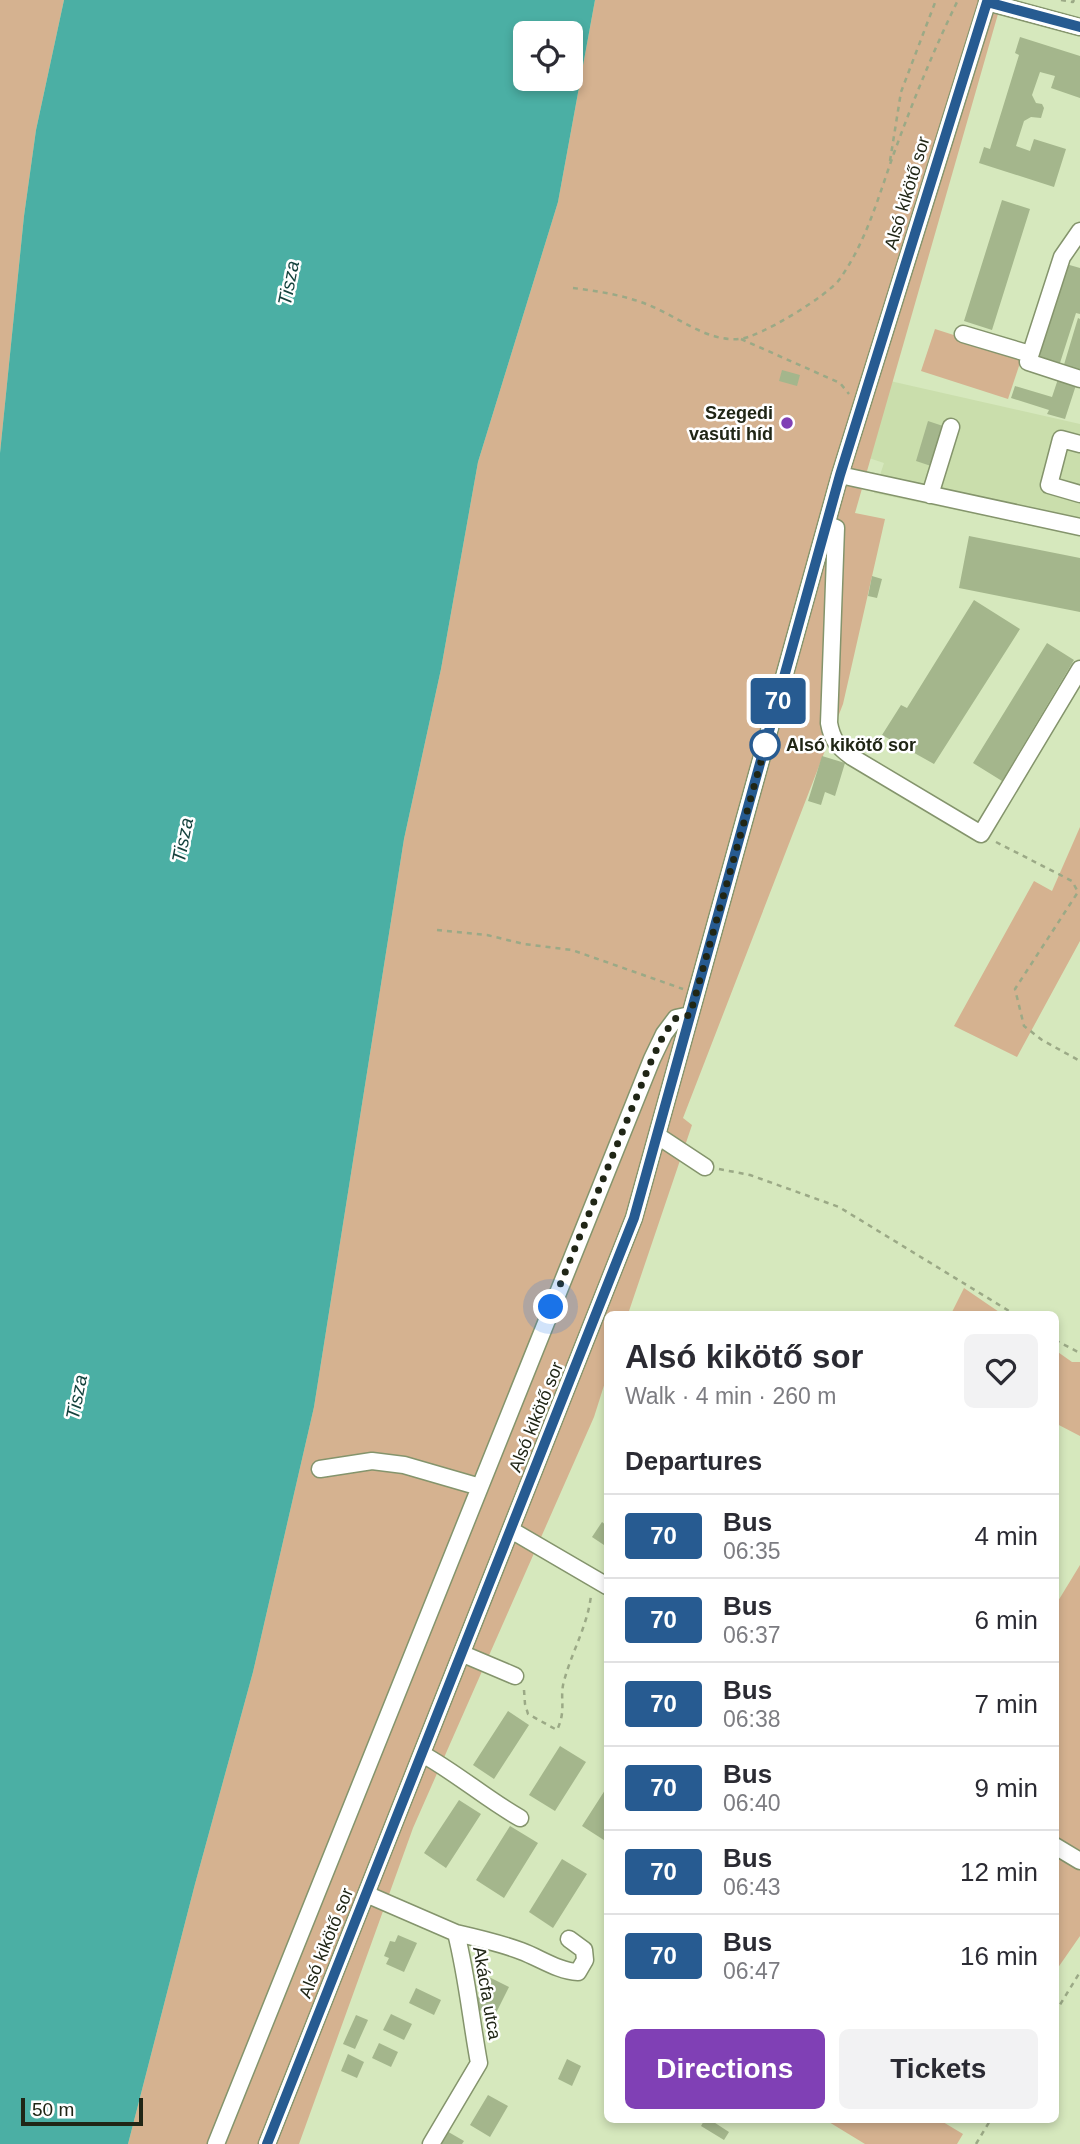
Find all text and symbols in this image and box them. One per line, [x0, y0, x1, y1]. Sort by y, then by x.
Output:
map controls [513, 21, 583, 91]
button: locate [513, 21, 583, 91]
street label: Alsó kikötő sor [880, 134, 934, 252]
water label: Tisza [274, 259, 303, 307]
place label: Szegedi vasúti híd [689, 403, 773, 444]
marker: Szegedi vasúti híd [779, 415, 795, 431]
line badge: 70 [746, 678, 810, 724]
text: 70 [765, 687, 791, 714]
marker: Alsó kikötő sor [750, 730, 780, 760]
place label: Alsó kikötő sor [786, 735, 916, 755]
water label: Tisza [168, 816, 197, 864]
your location [533, 1289, 568, 1324]
button: heart [964, 1334, 1038, 1408]
text: Alsó kikötő sor [625, 1338, 863, 1375]
street label: Alsó kikötő sor [505, 1359, 567, 1475]
water label: Tisza [62, 1373, 91, 1421]
text: Walk · 4 min · 260 m [625, 1383, 836, 1409]
text: Departures [625, 1446, 762, 1476]
text: Bus [723, 1507, 772, 1537]
text: 4 min [974, 1521, 1038, 1551]
text: 70 [650, 1522, 677, 1549]
text: 06:35 [723, 1538, 781, 1564]
text: Bus [723, 1591, 772, 1621]
text: 6 min [974, 1605, 1038, 1635]
text: 70 [650, 1606, 677, 1633]
text: 06:37 [723, 1622, 781, 1648]
text: Bus [723, 1675, 772, 1705]
text: 7 min [974, 1689, 1038, 1719]
text: 70 [650, 1690, 677, 1717]
text: 06:38 [723, 1706, 781, 1732]
text: Bus [723, 1759, 772, 1789]
text: 9 min [974, 1773, 1038, 1803]
text: 70 [650, 1774, 677, 1801]
text: 06:40 [723, 1790, 781, 1816]
text: Bus [723, 1843, 772, 1873]
text: 12 min [960, 1857, 1038, 1887]
text: 70 [650, 1858, 677, 1885]
text: 06:43 [723, 1874, 781, 1900]
street label: Alsó kikötő sor [295, 1885, 357, 2001]
text: Bus [723, 1927, 772, 1957]
text: 16 min [960, 1941, 1038, 1971]
text: 70 [650, 1942, 677, 1969]
street label: Akácfa utca [469, 1945, 505, 2042]
text: 06:47 [723, 1958, 781, 1984]
button: Directions [625, 2029, 825, 2109]
button: Tickets [839, 2029, 1038, 2109]
scale bar [21, 2095, 144, 2127]
text: 50 m [32, 2099, 74, 2120]

